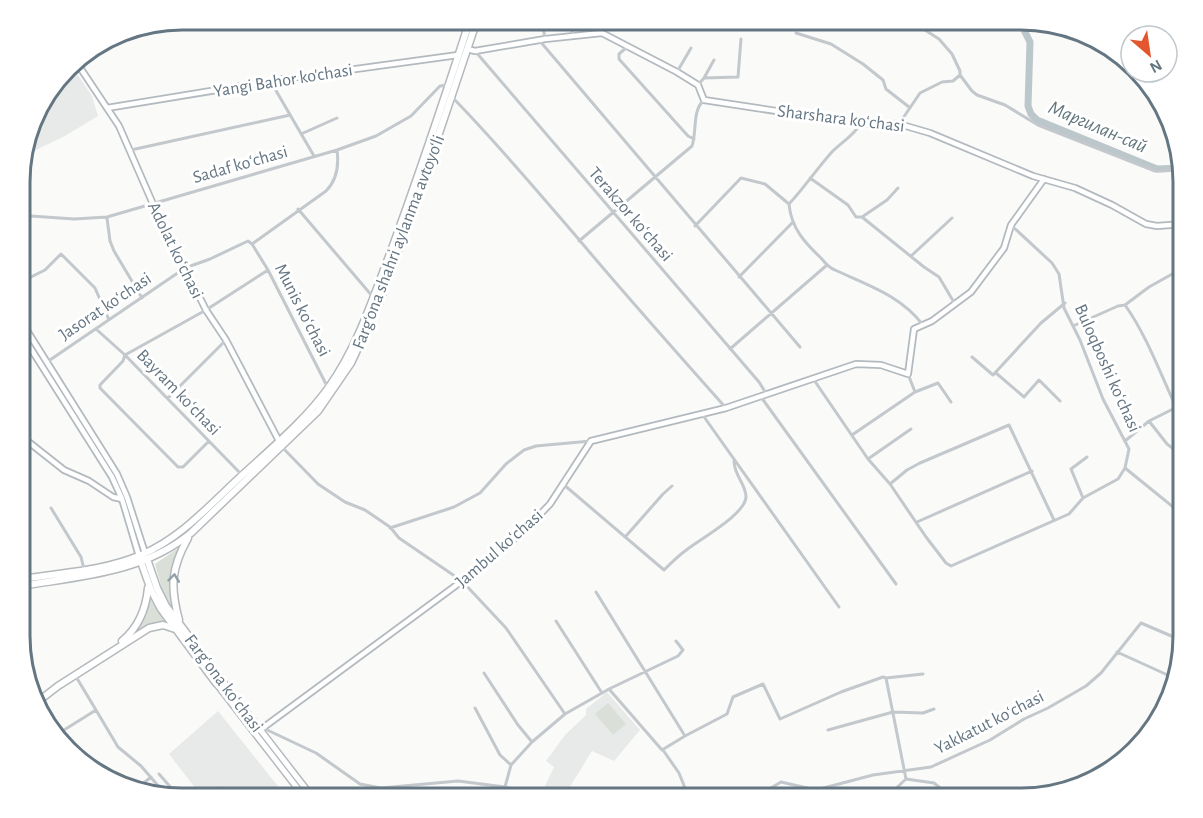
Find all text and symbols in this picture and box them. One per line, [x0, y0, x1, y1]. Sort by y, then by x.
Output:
north arrow [1119, 24, 1179, 84]
text: N [1147, 57, 1165, 76]
street label: Yangi Bahor ko'chasi [212, 61, 354, 101]
water label: Маргилан-сай [1045, 97, 1150, 157]
street label: Sharshara koʻchasi [776, 102, 906, 136]
street label: Farg‘ona shahri aylanma avtoyo‘li [350, 133, 448, 352]
street label: Sadaf koʻchasi [191, 143, 290, 187]
street label: Terakzor koʻchasi [585, 164, 676, 265]
street label: Adolat koʻchasi [144, 199, 206, 302]
street label: Munis koʻchasi [271, 261, 333, 360]
street label: Jasorat koʻchasi [56, 269, 155, 344]
street label: Buloqboshi koʻchasi [1071, 302, 1143, 435]
street label: Bayram koʻchasi [133, 346, 224, 439]
street label: Jambul koʻchasi [453, 506, 547, 591]
one-way arrow [167, 573, 179, 583]
street label: Fargʻona koʻchasi [181, 631, 266, 736]
street label: Yakkatut koʻchasi [932, 688, 1047, 758]

